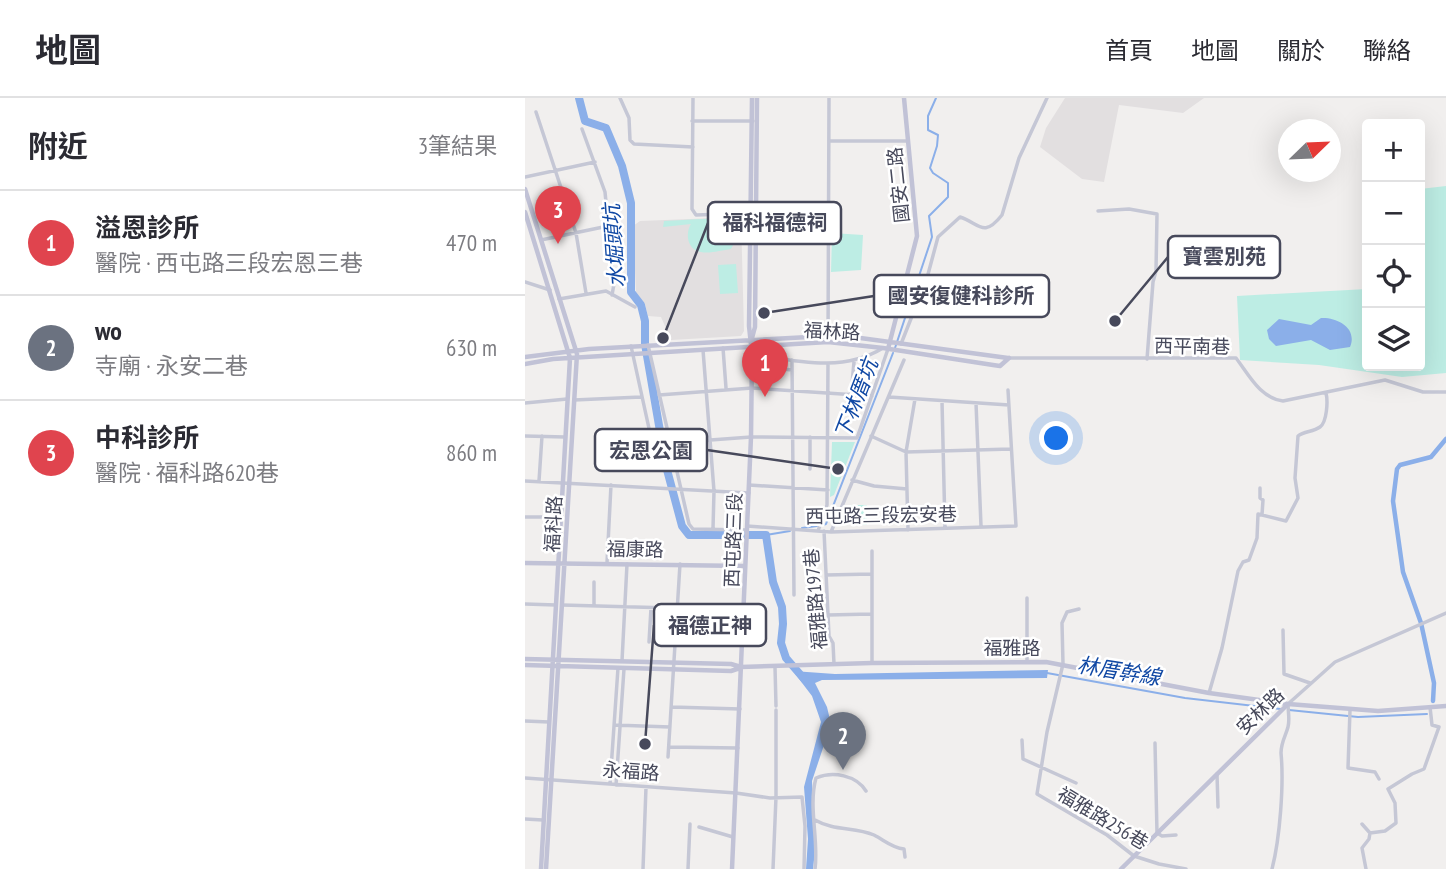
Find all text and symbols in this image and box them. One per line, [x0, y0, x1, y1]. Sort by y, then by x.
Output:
text: 地圖 [35, 28, 101, 71]
text: 首頁 [1105, 35, 1153, 66]
text: 地圖 [1191, 35, 1239, 66]
text: 關於 [1277, 35, 1325, 66]
text: 聯絡 [1363, 35, 1411, 66]
north arrow [1278, 119, 1341, 182]
map controls [1362, 119, 1425, 371]
button: + [1362, 119, 1425, 182]
text: 附近 [28, 126, 88, 165]
text: 3筆結果 [418, 131, 497, 160]
street label: 國安二路 [882, 146, 914, 224]
button: − [1362, 182, 1425, 245]
pin: 3 [535, 186, 581, 244]
water label: 水堀頭坑 [597, 200, 630, 289]
callout: 福科福德祠 [708, 202, 841, 244]
text: 福科福德祠 [723, 209, 828, 236]
text: 溢恩診所 [95, 211, 199, 244]
text: 1 [46, 228, 57, 257]
text: 470 m [446, 228, 497, 257]
callout: 寶雲別苑 [1168, 236, 1280, 278]
text: 寶雲別苑 [1182, 243, 1266, 270]
button: locate [1362, 245, 1425, 308]
text: 醫院 · 西屯路三段宏恩三巷 [95, 248, 363, 277]
callout: 國安復健科診所 [874, 275, 1049, 317]
text: 國安復健科診所 [888, 282, 1035, 309]
button: layers [1362, 308, 1425, 371]
text: wo [95, 314, 122, 347]
street label: 福林路 [803, 318, 861, 344]
text: 2 [46, 333, 57, 362]
text: 630 m [446, 333, 497, 362]
street label: 西平南巷 [1154, 333, 1230, 359]
pin: 1 [742, 339, 788, 397]
text: 寺廟 · 永安二巷 [95, 351, 248, 380]
water label: 下林厝坑 [828, 352, 885, 443]
text: 中科診所 [95, 421, 199, 454]
your location [1039, 421, 1073, 455]
callout: 宏恩公園 [595, 429, 707, 471]
text: 宏恩公園 [609, 437, 693, 464]
text: 3 [46, 438, 57, 467]
text: 860 m [446, 438, 497, 467]
text: 醫院 · 福科路620巷 [95, 458, 279, 487]
street label: 西屯路三段 [719, 492, 747, 588]
street label: 福科路 [540, 495, 566, 553]
street label: 西屯路三段宏安巷 [805, 502, 957, 528]
street label: 福康路 [606, 537, 664, 561]
street label: 福雅路197巷 [799, 547, 831, 651]
callout: 福德正神 [654, 604, 766, 646]
text: 福德正神 [668, 612, 752, 639]
street label: 福雅路 [983, 636, 1041, 660]
water label: 林厝幹線 [1075, 651, 1165, 691]
street label: 安林路 [1231, 683, 1289, 739]
pin: 2 [820, 712, 866, 770]
street label: 永福路 [602, 757, 660, 785]
street label: 福雅路256巷 [1053, 782, 1153, 854]

